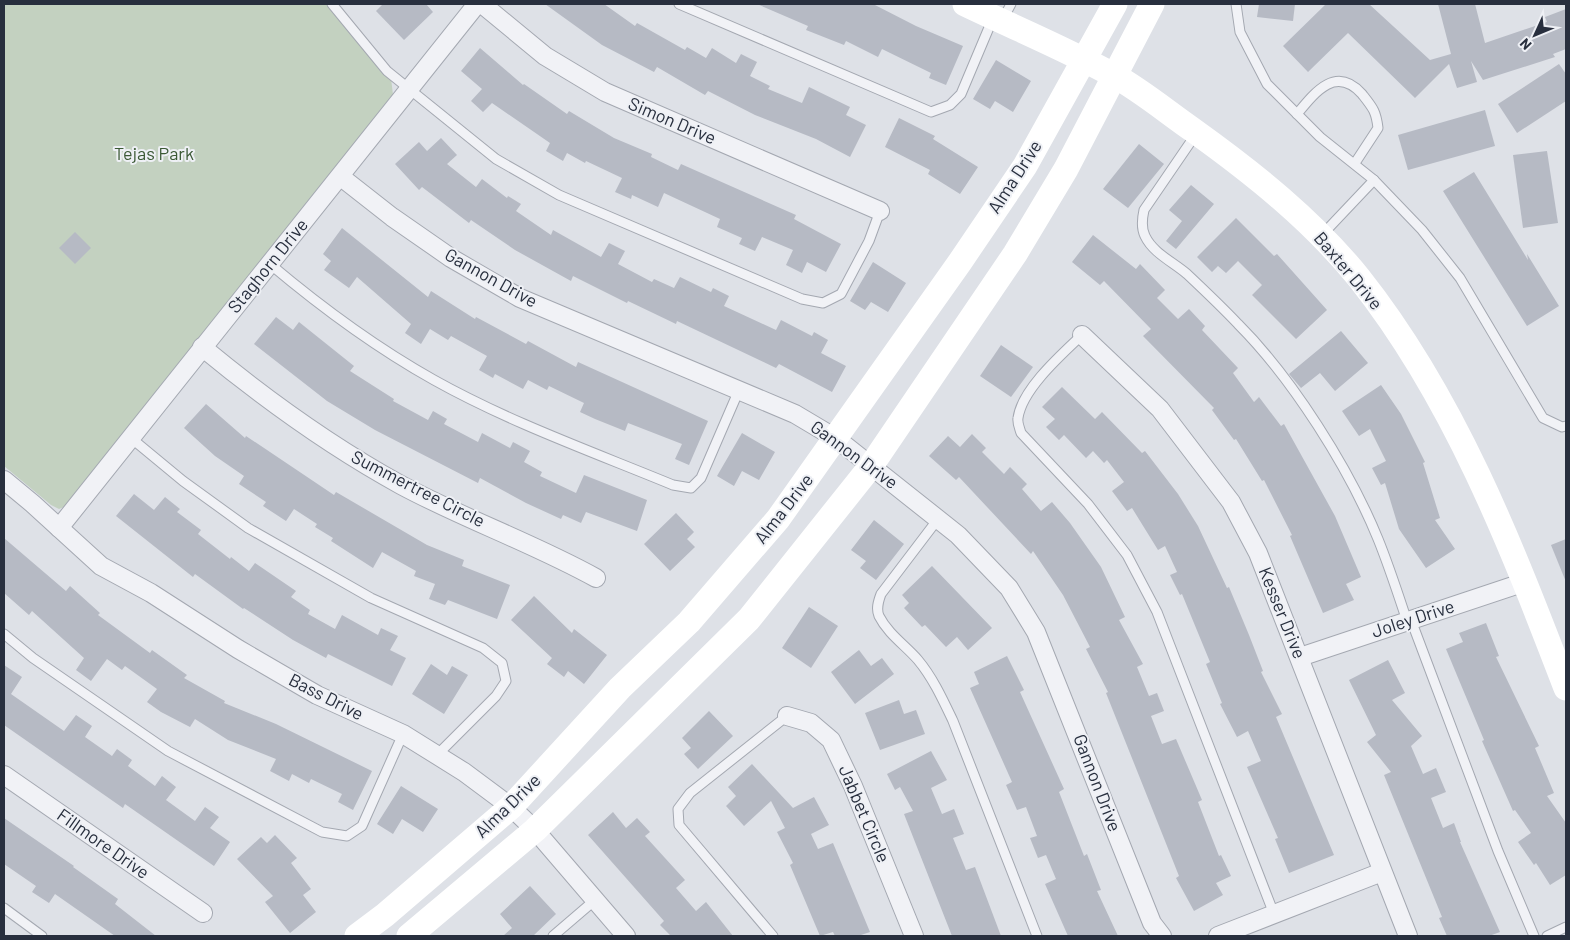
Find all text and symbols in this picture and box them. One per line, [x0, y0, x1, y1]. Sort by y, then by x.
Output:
north arrow [1510, 10, 1560, 60]
text: N [1516, 35, 1535, 54]
street label: Simon Drive [625, 92, 720, 148]
street label: Alma Drive [982, 136, 1046, 217]
park label: Tejas Park [114, 142, 194, 164]
street label: Staghorn Drive [222, 214, 312, 317]
street label: Baxter Drive [1310, 227, 1388, 314]
street label: Gannon Drive [441, 243, 542, 312]
street label: Gannon Drive [807, 415, 903, 493]
street label: Summertree Circle [348, 445, 489, 531]
street label: Alma Drive [749, 469, 817, 548]
street label: Kesser Drive [1255, 564, 1311, 662]
street label: Joley Drive [1369, 594, 1457, 642]
street label: Bass Drive [285, 668, 368, 724]
street label: Gannon Drive [1069, 731, 1127, 834]
street label: Jabbet Circle [835, 762, 895, 866]
street label: Alma Drive [470, 769, 545, 842]
street label: Fillmore Drive [53, 803, 154, 883]

